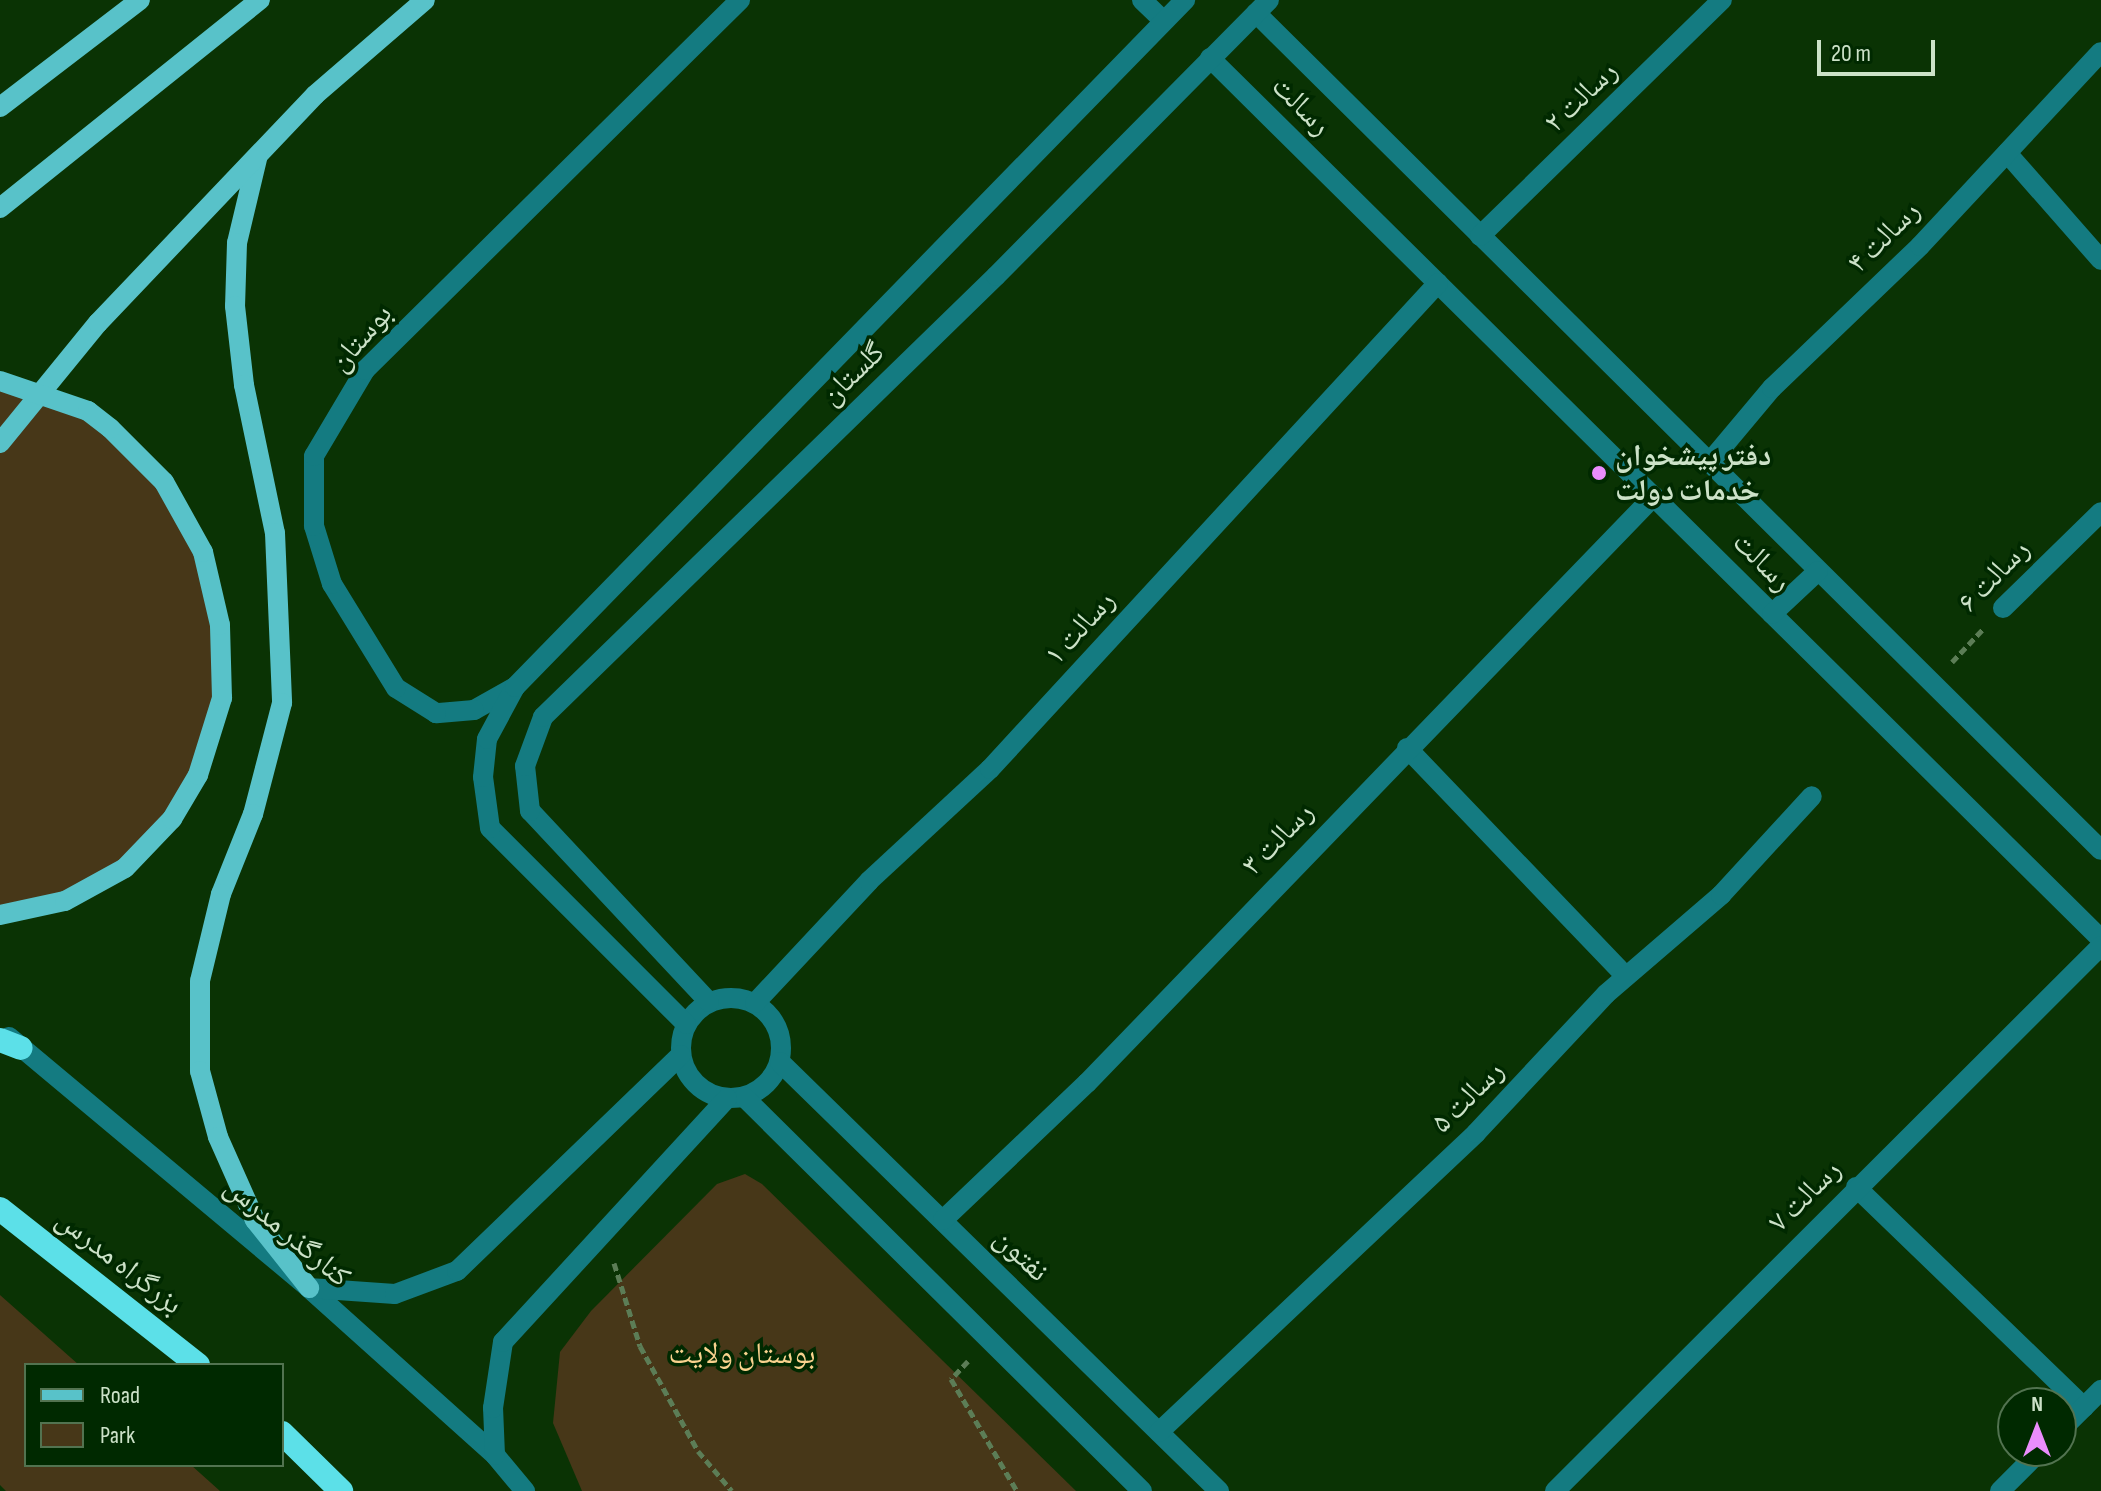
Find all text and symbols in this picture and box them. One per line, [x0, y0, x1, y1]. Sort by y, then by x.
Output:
scale bar [1821, 24, 1939, 74]
text: 20 m [1831, 39, 1871, 68]
street label: رسالت ۲ [1537, 53, 1625, 141]
street label: رسالت [1264, 69, 1338, 143]
street label: رسالت ۴ [1840, 193, 1928, 281]
street label: بوستان [322, 297, 400, 379]
street label: گلستان [813, 335, 893, 413]
place label: دفتر پیشخوان خدمات دولت [1615, 438, 1771, 508]
marker: دفتر پیشخوان خدمات دولت [1590, 464, 1608, 482]
street label: رسالت [1725, 525, 1799, 599]
street label: رسالت ۶ [1950, 532, 2038, 620]
street label: رسالت ۱ [1037, 583, 1123, 673]
street label: رسالت ۳ [1234, 795, 1322, 883]
street label: رسالت ۵ [1424, 1053, 1512, 1141]
street label: رسالت ۷ [1761, 1152, 1849, 1240]
street label: کنارگذر مدرس [217, 1169, 357, 1295]
street label: بزرگراه مدرس [49, 1201, 189, 1323]
street label: نفتون [986, 1220, 1056, 1290]
park label: بوستان ولایت [668, 1336, 816, 1372]
legend [24, 1363, 284, 1467]
text: Road [100, 1381, 140, 1410]
north arrow [1997, 1387, 2077, 1467]
text: N [2031, 1391, 2043, 1418]
text: Park [100, 1421, 135, 1450]

